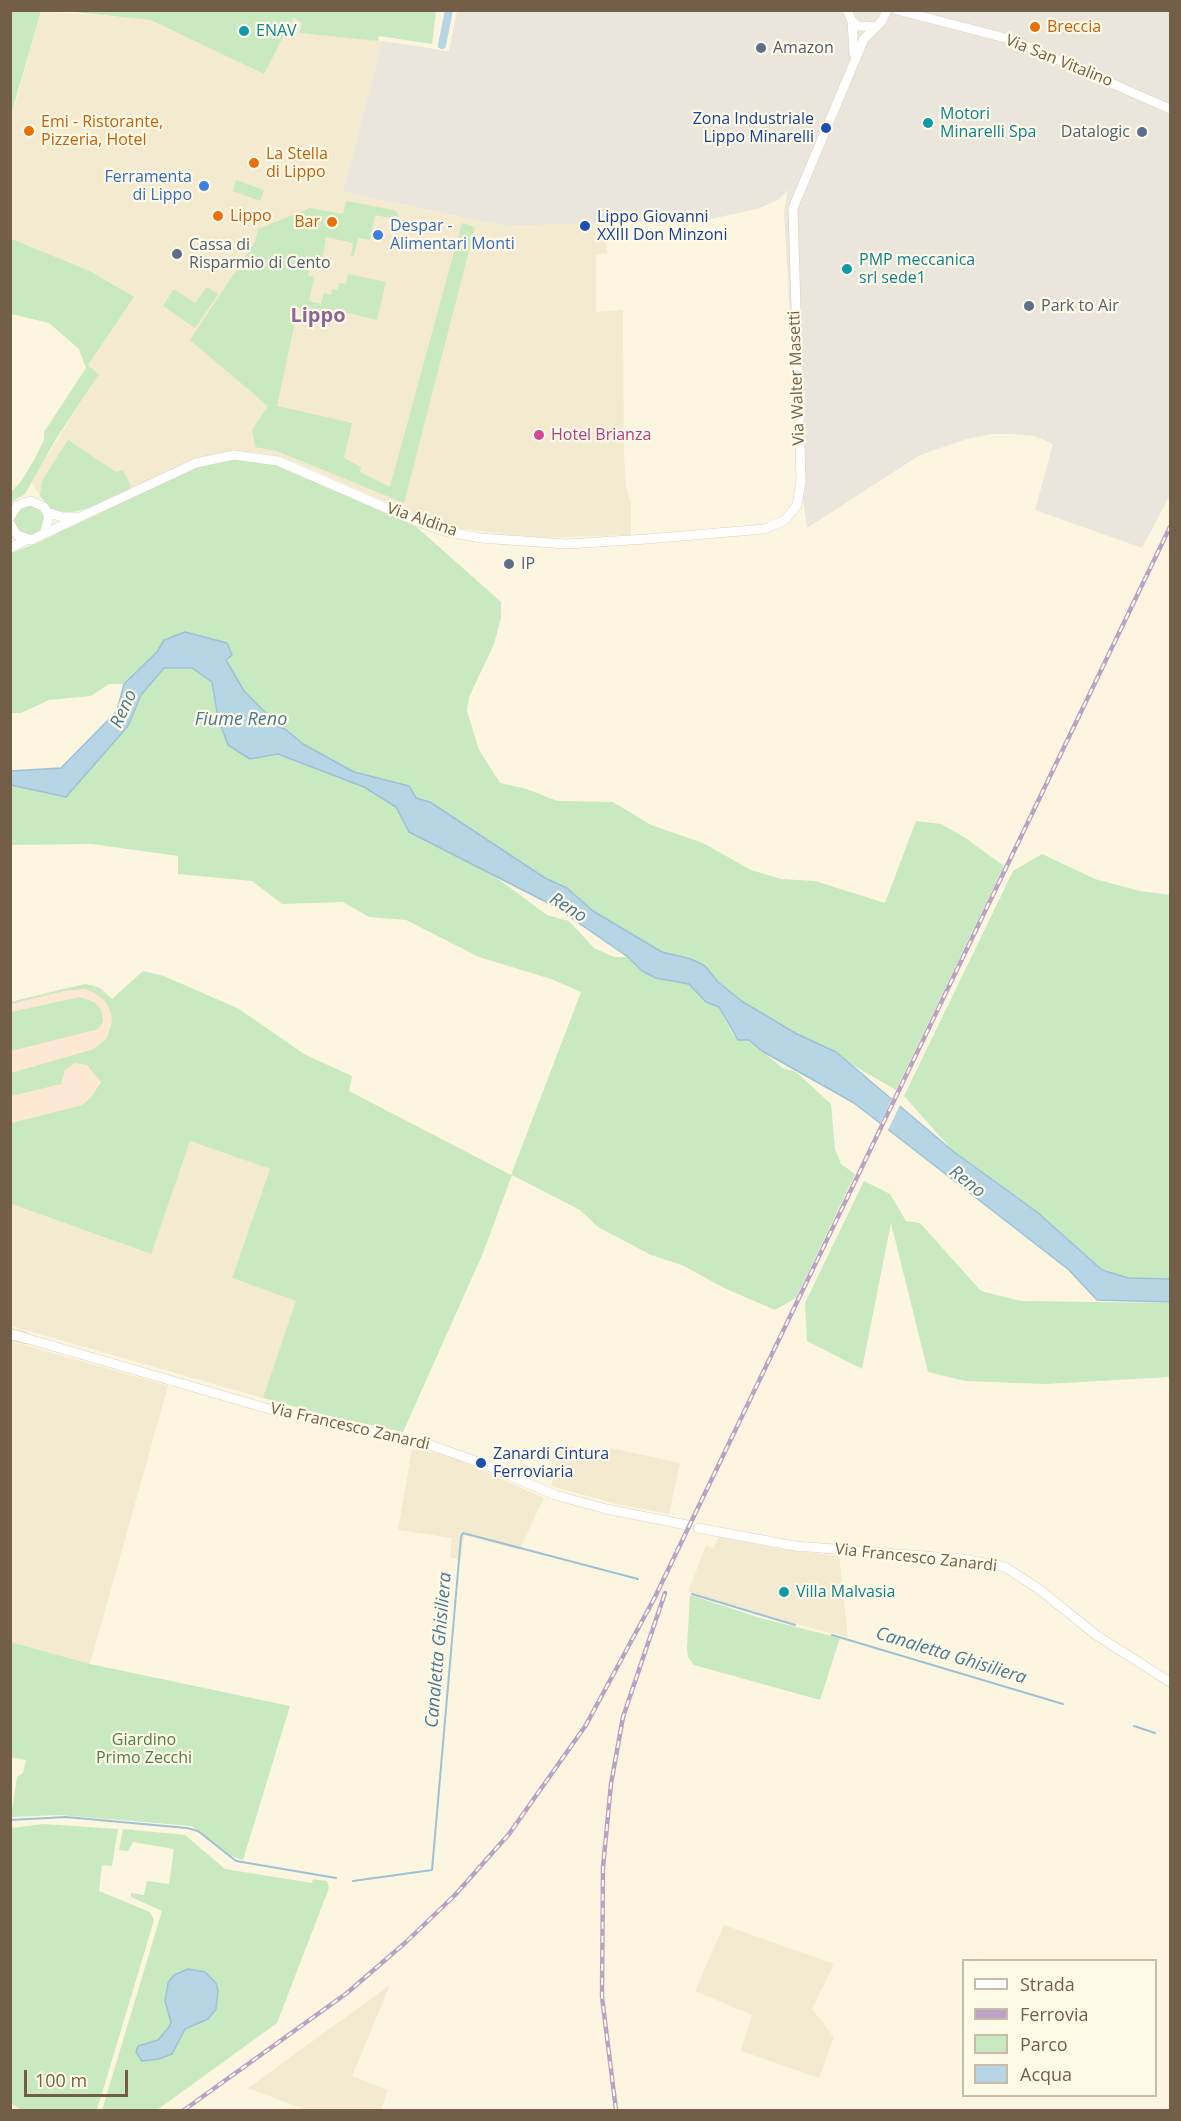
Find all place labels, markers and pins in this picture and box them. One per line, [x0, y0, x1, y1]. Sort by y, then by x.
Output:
place label: Breccia [1047, 17, 1101, 37]
marker: Breccia [1028, 20, 1042, 34]
place label: ENAV [256, 21, 297, 41]
marker: ENAV [237, 24, 251, 38]
place label: Amazon [773, 38, 834, 58]
marker: Amazon [754, 41, 768, 55]
place label: Motori Minarelli Spa [940, 104, 1036, 142]
place label: Zona Industriale Lippo Minarelli [693, 109, 814, 147]
place label: Emi - Ristorante, Pizzeria, Hotel [41, 112, 163, 150]
marker: Motori Minarelli Spa [921, 116, 935, 130]
marker: Zona Industriale Lippo Minarelli [819, 121, 833, 135]
place label: Datalogic [1061, 122, 1130, 142]
marker: Emi - Ristorante, Pizzeria, Hotel [22, 124, 36, 138]
marker: Datalogic [1135, 125, 1149, 139]
place label: La Stella di Lippo [266, 144, 328, 182]
marker: La Stella di Lippo [247, 156, 261, 170]
place label: Ferramenta di Lippo [105, 167, 192, 205]
marker: Ferramenta di Lippo [197, 179, 211, 193]
place label: Lippo [230, 206, 272, 226]
place label: Lippo Giovanni XXIII Don Minzoni [597, 207, 727, 245]
marker: Lippo [211, 209, 225, 223]
place label: Bar [294, 212, 320, 232]
marker: Bar [325, 215, 339, 229]
place label: Despar - Alimentari Monti [390, 216, 515, 254]
marker: Lippo Giovanni XXIII Don Minzoni [578, 219, 592, 233]
marker: Despar - Alimentari Monti [371, 228, 385, 242]
place label: Cassa di Risparmio di Cento [189, 235, 331, 273]
marker: Cassa di Risparmio di Cento [170, 247, 184, 261]
place label: PMP meccanica srl sede1 [859, 250, 975, 288]
marker: PMP meccanica srl sede1 [840, 262, 854, 276]
place label: Park to Air [1041, 296, 1119, 316]
marker: Park to Air [1022, 299, 1036, 313]
place label: Hotel Brianza [551, 425, 651, 445]
marker: Hotel Brianza [532, 428, 546, 442]
place label: IP [521, 554, 535, 574]
marker: IP [502, 557, 516, 571]
place label: Zanardi Cintura Ferroviaria [493, 1444, 609, 1482]
marker: Zanardi Cintura Ferroviaria [474, 1456, 488, 1470]
place label: Villa Malvasia [796, 1582, 895, 1602]
marker: Villa Malvasia [777, 1585, 791, 1599]

